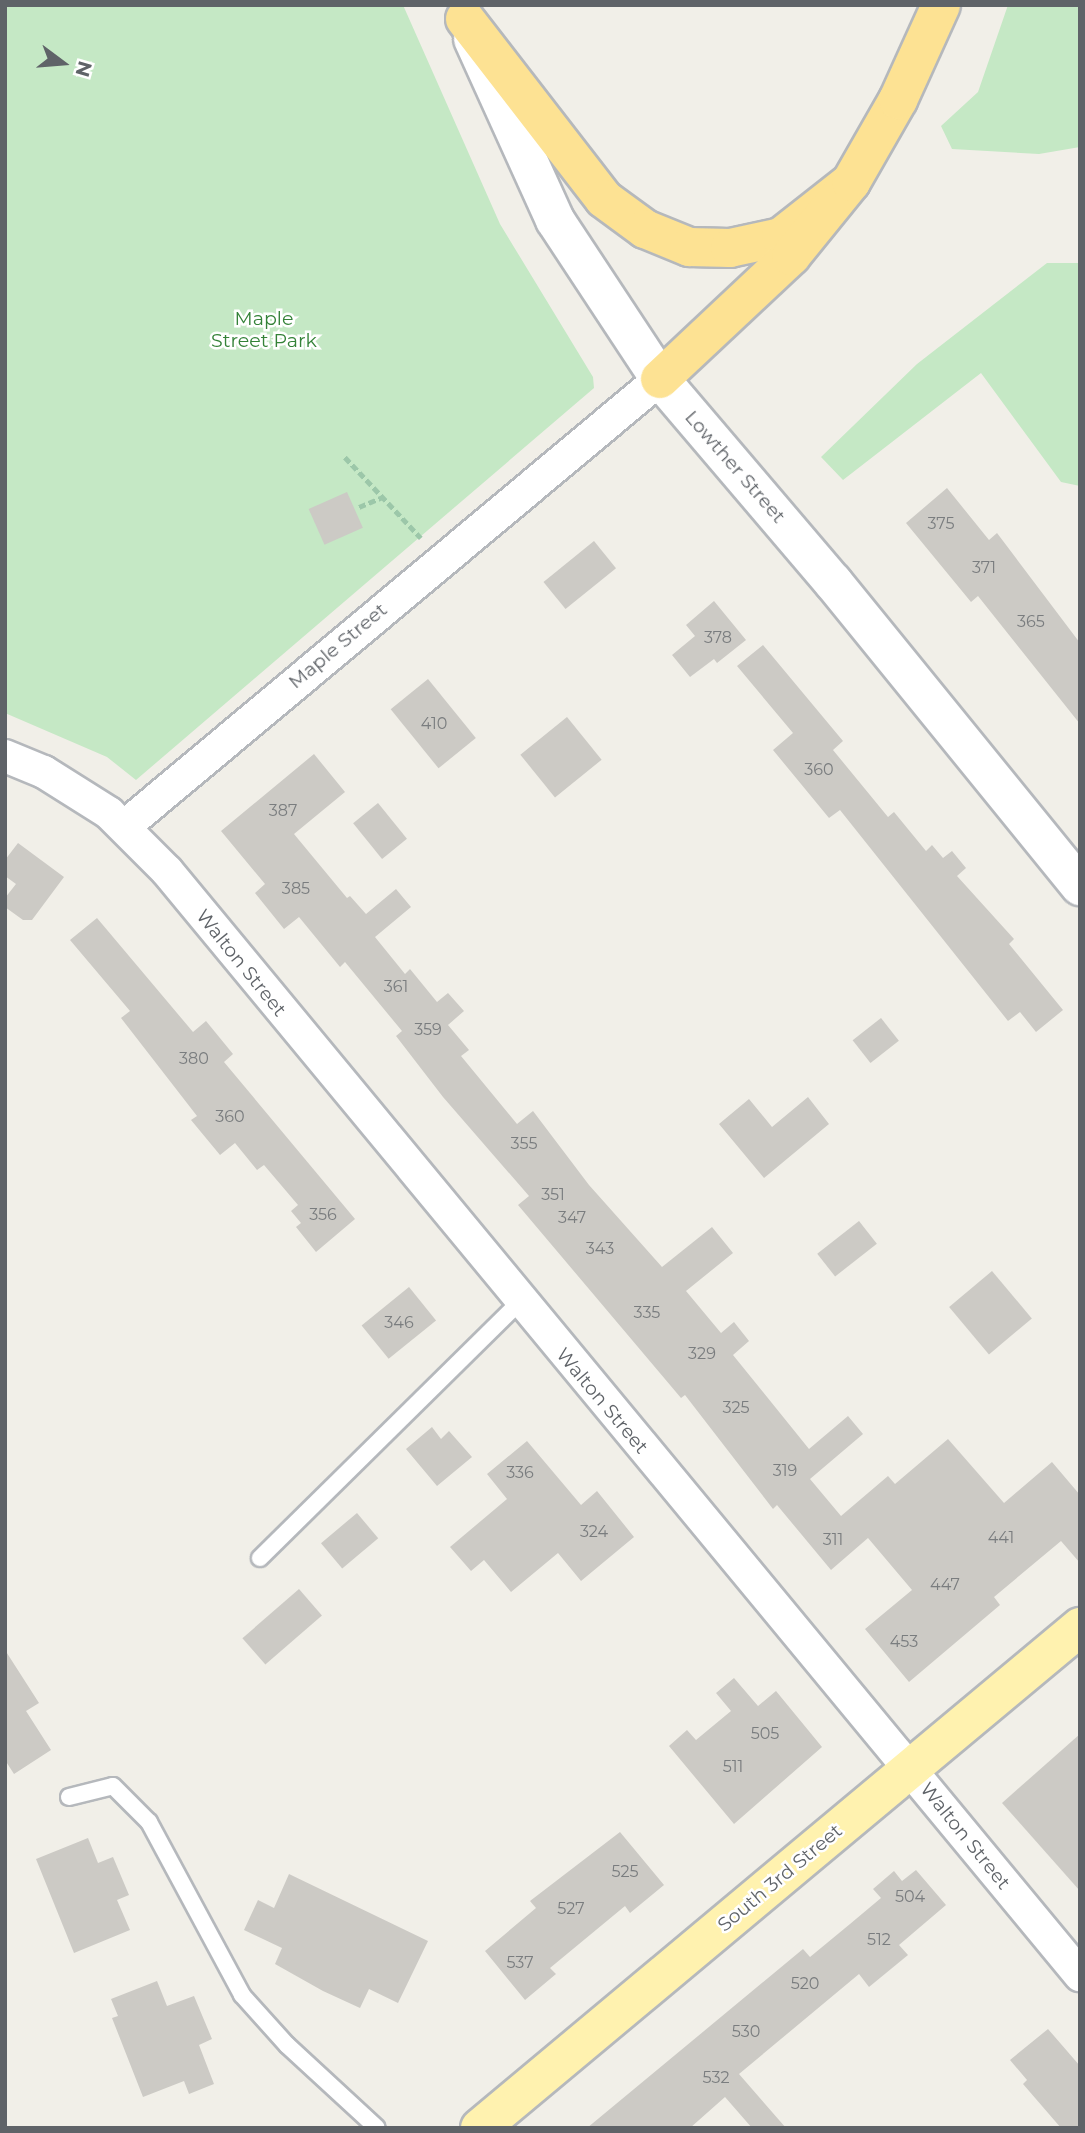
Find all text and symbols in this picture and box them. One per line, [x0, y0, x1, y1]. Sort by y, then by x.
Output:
north arrow [28, 28, 98, 98]
text: N [70, 58, 97, 79]
park label: Maple Street Park [211, 308, 317, 352]
street label: Lowther Street [680, 406, 790, 528]
house number: 375 [928, 514, 954, 534]
house number: 371 [972, 558, 996, 578]
street label: Maple Street [284, 598, 392, 694]
house number: 365 [1017, 612, 1045, 632]
house number: 378 [704, 628, 732, 648]
house number: 410 [421, 714, 447, 734]
house number: 360 [804, 760, 834, 780]
house number: 387 [269, 801, 297, 821]
house number: 385 [282, 879, 310, 899]
street label: Walton Street [191, 905, 291, 1021]
house number: 361 [384, 977, 408, 997]
house number: 359 [414, 1020, 442, 1040]
house number: 380 [179, 1049, 209, 1069]
house number: 360 [215, 1107, 245, 1127]
house number: 355 [511, 1134, 537, 1154]
house number: 351 [541, 1185, 565, 1205]
house number: 356 [309, 1205, 337, 1225]
house number: 347 [558, 1208, 586, 1228]
house number: 343 [586, 1239, 614, 1259]
house number: 335 [634, 1303, 660, 1323]
house number: 346 [384, 1313, 414, 1333]
street label: Walton Street [551, 1344, 653, 1458]
house number: 329 [688, 1344, 716, 1364]
house number: 325 [722, 1398, 750, 1418]
house number: 319 [773, 1461, 797, 1481]
house number: 336 [506, 1463, 534, 1483]
house number: 324 [580, 1522, 608, 1542]
house number: 441 [988, 1528, 1014, 1548]
house number: 311 [823, 1530, 843, 1550]
house number: 447 [930, 1575, 960, 1595]
house number: 453 [890, 1632, 918, 1652]
house number: 505 [751, 1724, 779, 1744]
house number: 511 [723, 1757, 743, 1777]
street label: Walton Street [915, 1778, 1015, 1894]
street label: South 3rd Street [713, 1819, 847, 1937]
house number: 525 [611, 1862, 639, 1882]
house number: 504 [895, 1887, 925, 1907]
house number: 527 [557, 1899, 585, 1919]
house number: 512 [867, 1930, 891, 1950]
house number: 537 [506, 1953, 534, 1973]
house number: 520 [791, 1974, 819, 1994]
house number: 530 [732, 2022, 760, 2042]
house number: 532 [702, 2068, 730, 2088]

